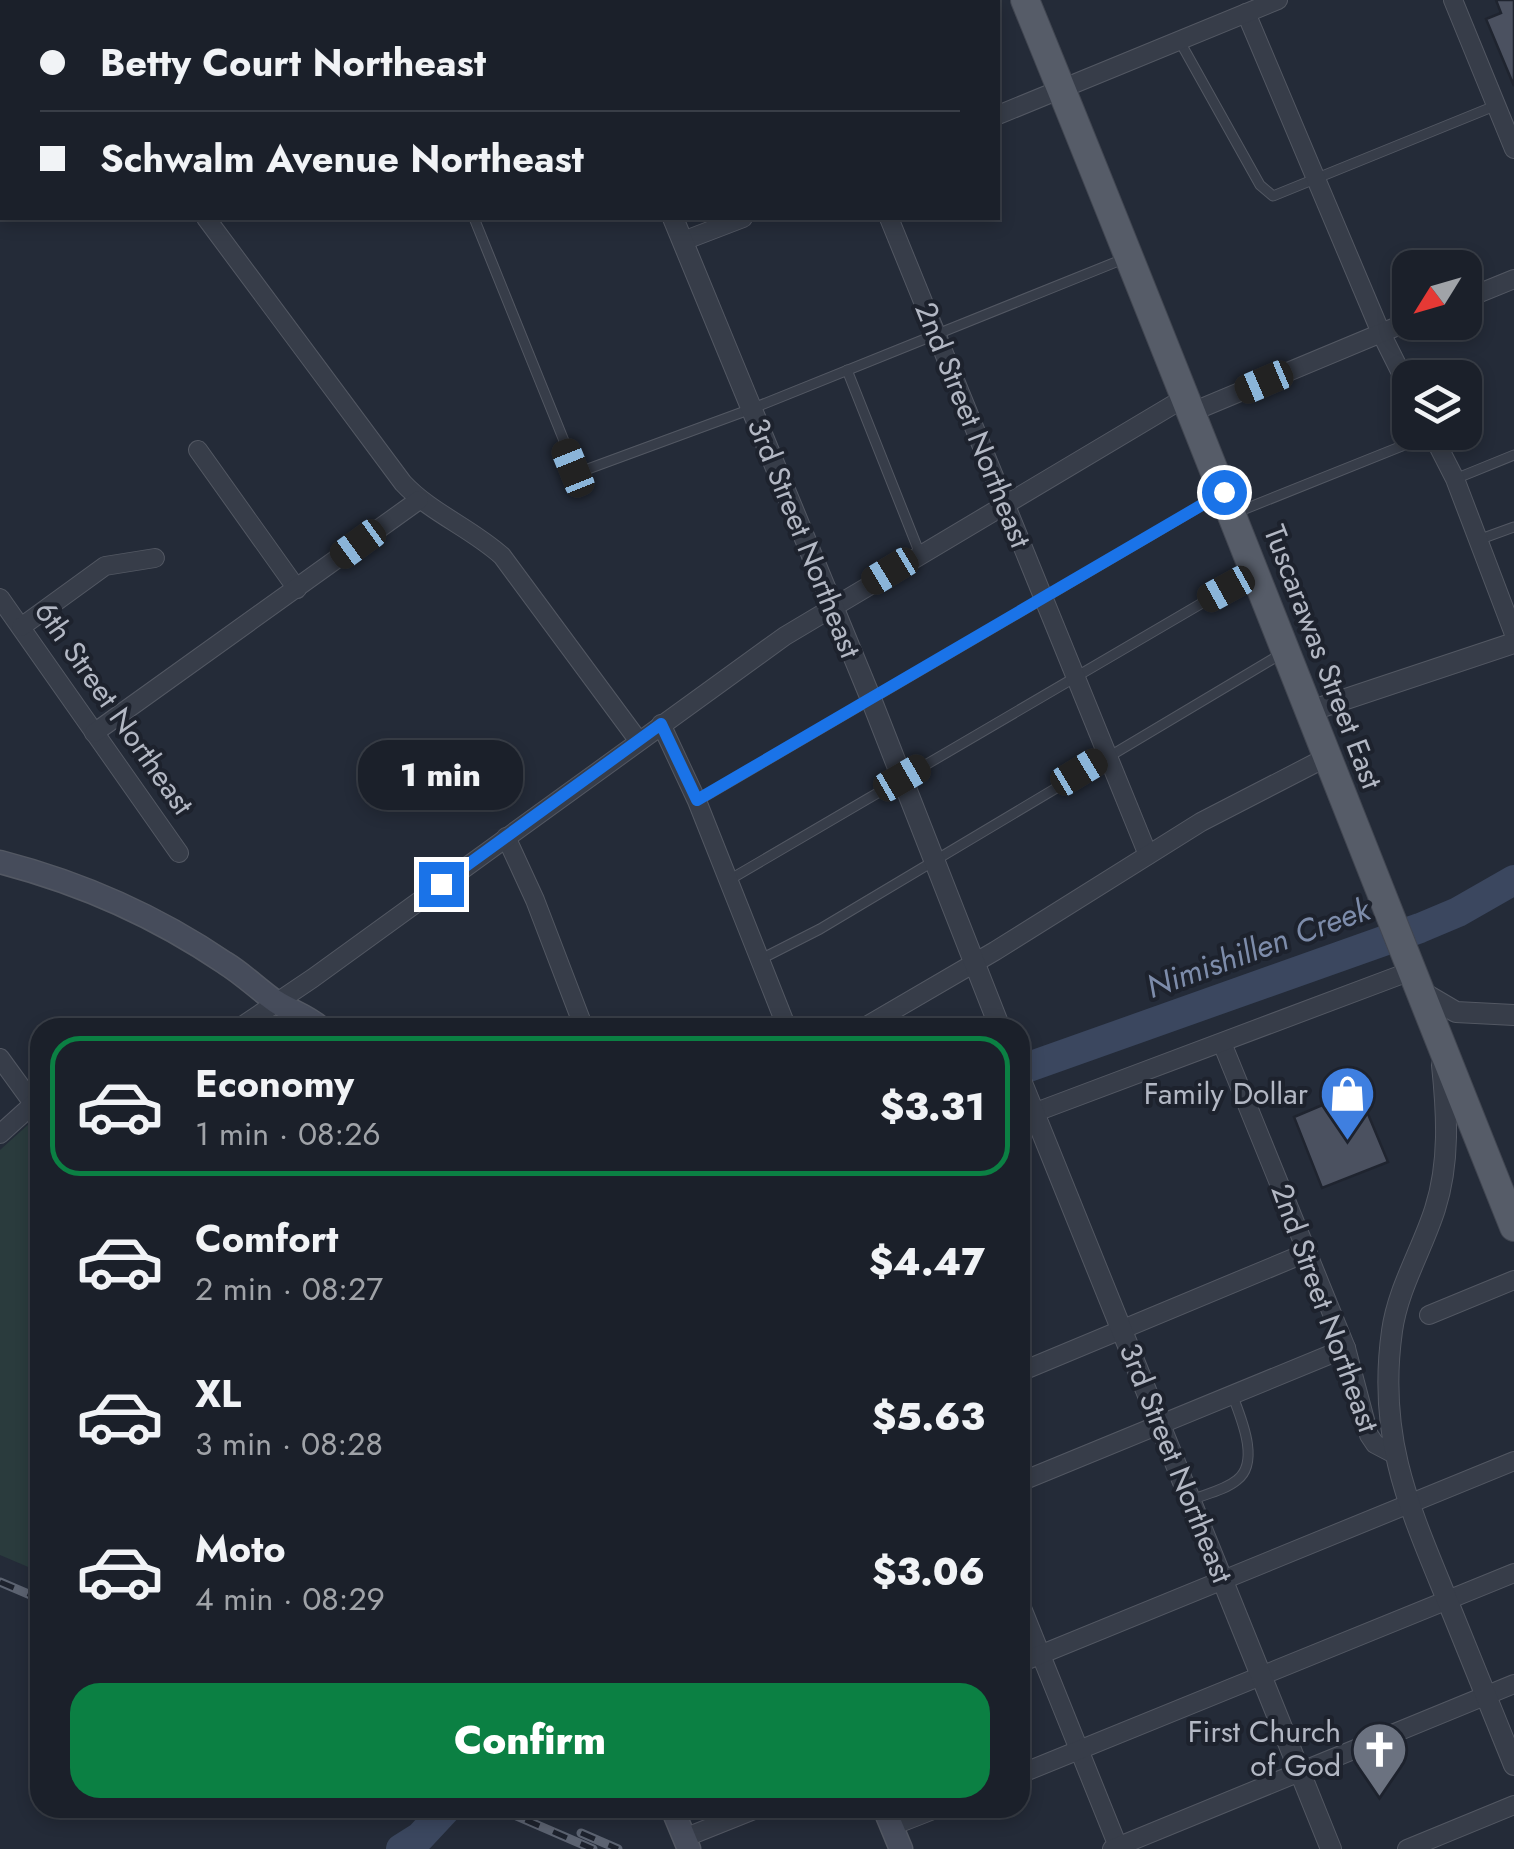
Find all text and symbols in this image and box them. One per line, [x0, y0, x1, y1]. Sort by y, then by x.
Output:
text: Betty Court Northeast [100, 35, 486, 90]
text: Schwalm Avenue Northeast [100, 131, 584, 186]
north arrow [1392, 250, 1482, 340]
map controls [1392, 250, 1482, 450]
street label: 2nd Street Northeast [905, 296, 1043, 555]
car [1231, 356, 1297, 408]
button: layers [1392, 360, 1482, 450]
street label: 3rd Street Northeast [737, 411, 873, 665]
car [548, 435, 598, 501]
route start [1202, 470, 1247, 515]
car [325, 514, 391, 574]
street label: Tuscarawas Street East [1253, 519, 1394, 796]
car [857, 543, 923, 599]
car [1192, 561, 1260, 617]
street label: 6th Street Northeast [25, 592, 205, 824]
callout: 1 min [358, 739, 524, 809]
car [1046, 744, 1112, 800]
car [869, 750, 935, 806]
text: 1 min [400, 752, 481, 798]
route end [419, 862, 464, 907]
water label: Nimishillen Creek [1140, 886, 1377, 1010]
text: Economy [195, 1056, 354, 1111]
icon: car [75, 1061, 165, 1151]
shop icon: Family Dollar [1317, 1064, 1377, 1143]
place label: Family Dollar [1144, 1072, 1309, 1115]
text: $3.31 [880, 1079, 985, 1134]
text: 1 min · 08:26 [195, 1111, 381, 1157]
street label: 2nd Street Northeast [1261, 1178, 1391, 1439]
text: Comfort [195, 1211, 338, 1266]
icon: car [75, 1216, 165, 1306]
text: $4.47 [869, 1234, 985, 1289]
text: 2 min · 08:27 [195, 1266, 383, 1312]
street label: 3rd Street Northeast [1109, 1336, 1245, 1590]
text: XL [195, 1366, 241, 1421]
icon: car [75, 1371, 165, 1461]
text: $5.63 [872, 1389, 985, 1444]
text: 3 min · 08:28 [195, 1421, 383, 1467]
text: Moto [195, 1521, 286, 1576]
icon: car [75, 1526, 165, 1616]
text: $3.06 [872, 1544, 985, 1599]
text: 4 min · 08:29 [195, 1576, 385, 1622]
button: Confirm [70, 1683, 990, 1798]
place label: First Church of God [1188, 1710, 1341, 1787]
church icon: First Church of God [1350, 1719, 1410, 1798]

